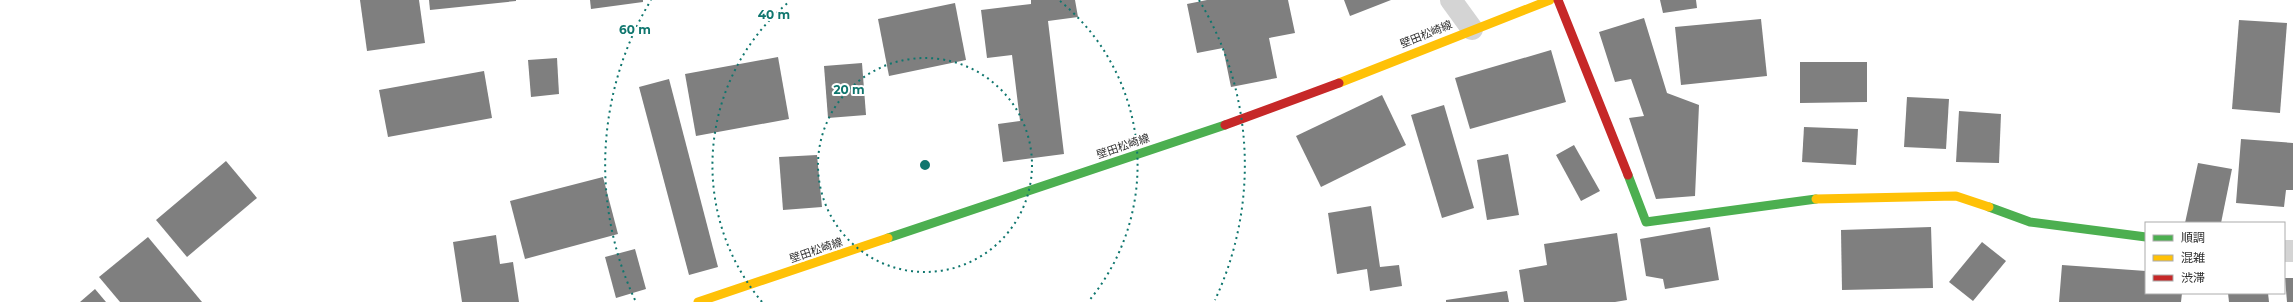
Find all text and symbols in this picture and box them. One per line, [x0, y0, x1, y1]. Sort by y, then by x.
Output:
text: 40 m [758, 7, 790, 22]
street label: 壁田松崎線 [1398, 17, 1454, 51]
text: 60 m [619, 22, 651, 37]
text: 20 m [833, 82, 865, 97]
street label: 壁田松崎線 [1095, 130, 1151, 162]
centre of rings [918, 158, 932, 172]
legend [2145, 222, 2285, 294]
text: 順調 [2181, 230, 2205, 245]
street label: 壁田松崎線 [788, 234, 844, 266]
text: 混雑 [2181, 250, 2205, 265]
text: 渋滞 [2181, 270, 2205, 285]

